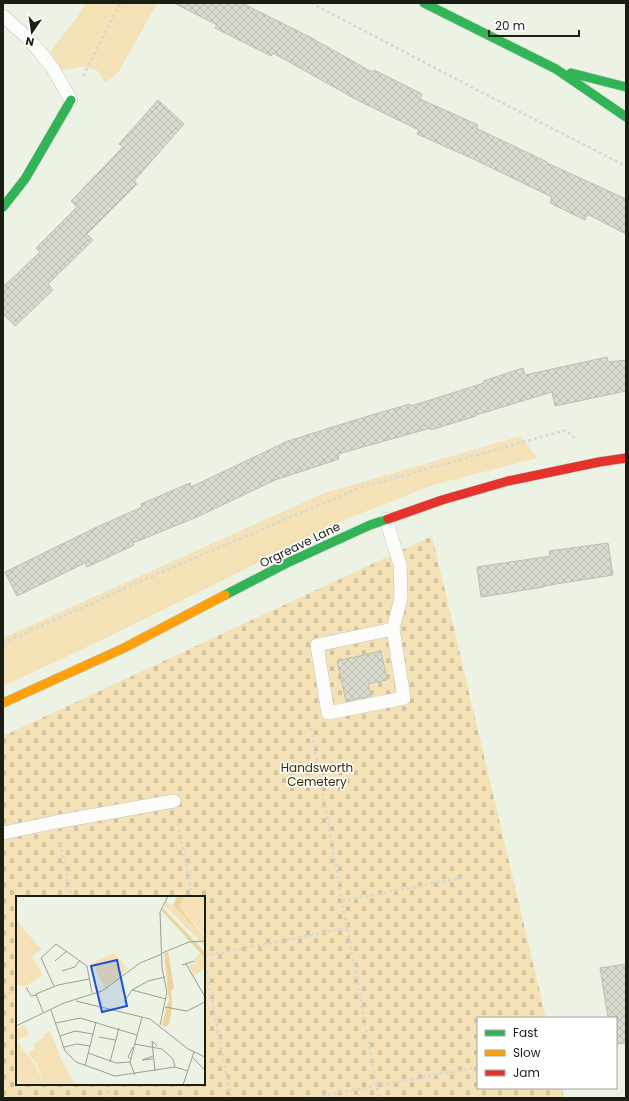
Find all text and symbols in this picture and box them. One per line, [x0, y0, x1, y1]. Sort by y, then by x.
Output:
north arrow [12, 12, 52, 52]
scale bar [489, 12, 579, 38]
text: 20 m [495, 17, 525, 34]
text: N [24, 33, 36, 50]
street label: Orgreave Lane [257, 518, 343, 571]
park label: Handsworth Cemetery [281, 759, 353, 790]
inset map [16, 896, 205, 1085]
legend [477, 1017, 617, 1089]
text: Fast [513, 1024, 538, 1041]
text: Slow [513, 1044, 541, 1061]
text: Jam [513, 1064, 540, 1081]

